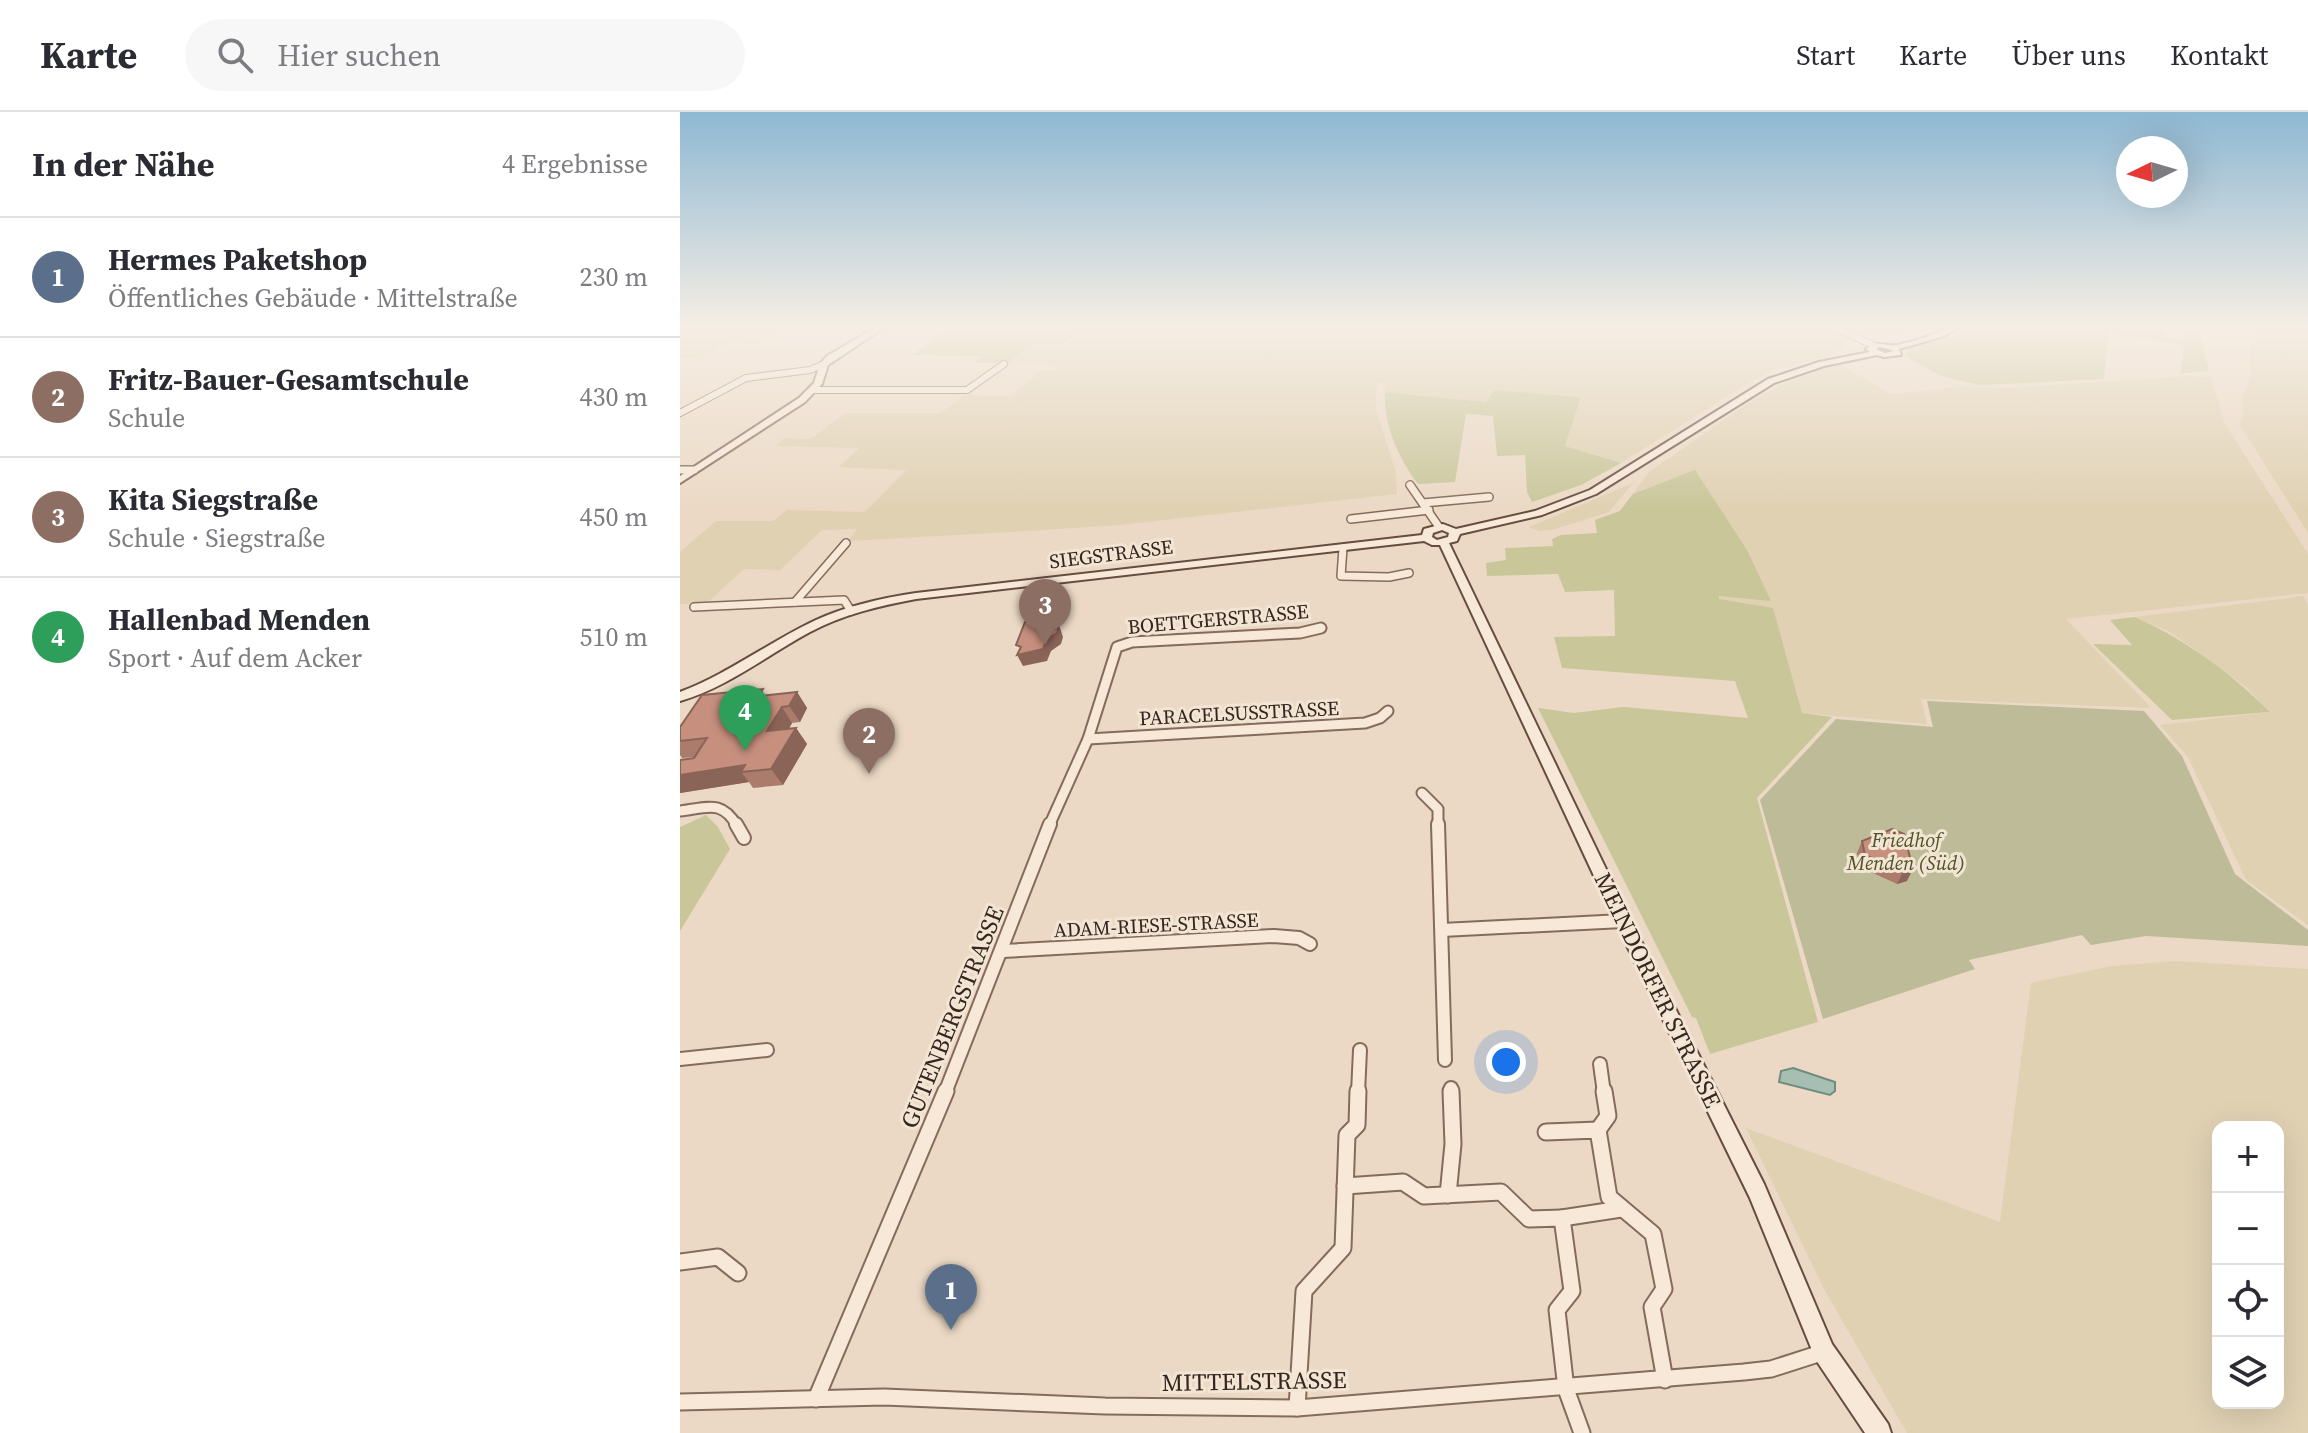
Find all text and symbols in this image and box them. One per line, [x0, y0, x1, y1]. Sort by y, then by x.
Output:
search box [185, 19, 745, 91]
text: Karte [40, 29, 137, 81]
icon: search [213, 33, 257, 77]
text: Hier suchen [277, 35, 441, 76]
text: Start [1796, 36, 1855, 74]
text: Karte [1899, 36, 1967, 74]
text: Über uns [2011, 36, 2126, 74]
text: Kontakt [2170, 36, 2268, 74]
north arrow [2116, 136, 2188, 208]
text: In der Nähe [32, 141, 215, 187]
text: 4 Ergebnisse [502, 146, 648, 182]
text: Hermes Paketshop [108, 239, 367, 280]
text: 1 [51, 259, 65, 295]
text: 230 m [580, 259, 648, 295]
text: Öffentliches Gebäude · Mittelstraße [108, 280, 518, 316]
text: Fritz-Bauer-Gesamtschule [108, 359, 469, 400]
text: 2 [51, 379, 65, 415]
text: 430 m [580, 379, 648, 415]
text: Schule [108, 400, 185, 436]
text: Kita Siegstraße [108, 479, 318, 520]
text: 3 [51, 499, 65, 535]
text: 450 m [580, 499, 648, 535]
text: Schule · Siegstraße [108, 520, 325, 556]
street label: SIEGSTRASSE [1048, 533, 1174, 575]
pin: 3 [1019, 579, 1071, 645]
street label: BOETTGERSTRASSE [1126, 597, 1310, 641]
text: Hallenbad Menden [108, 599, 370, 640]
text: 4 [51, 619, 65, 655]
text: 510 m [580, 619, 648, 655]
text: Sport · Auf dem Acker [108, 640, 362, 676]
pin: 4 [719, 685, 771, 751]
street label: PARACELSUSSTRASSE [1138, 694, 1340, 732]
pin: 2 [843, 708, 895, 774]
park label: Friedhof Menden (Süd) [1846, 826, 1965, 877]
street label: MEINDORFER STRASSE [1587, 867, 1729, 1113]
street label: GUTENBERGSTRASSE [892, 901, 1012, 1133]
street label: ADAM-RIESE-STRASSE [1053, 906, 1259, 944]
your location [1486, 1042, 1526, 1082]
map controls [2212, 1121, 2284, 1409]
button: + [2212, 1121, 2284, 1193]
button: − [2212, 1193, 2284, 1265]
pin: 1 [925, 1264, 977, 1330]
button: locate [2212, 1265, 2284, 1337]
button: layers [2212, 1337, 2284, 1409]
street label: MITTELSTRASSE [1161, 1363, 1347, 1399]

